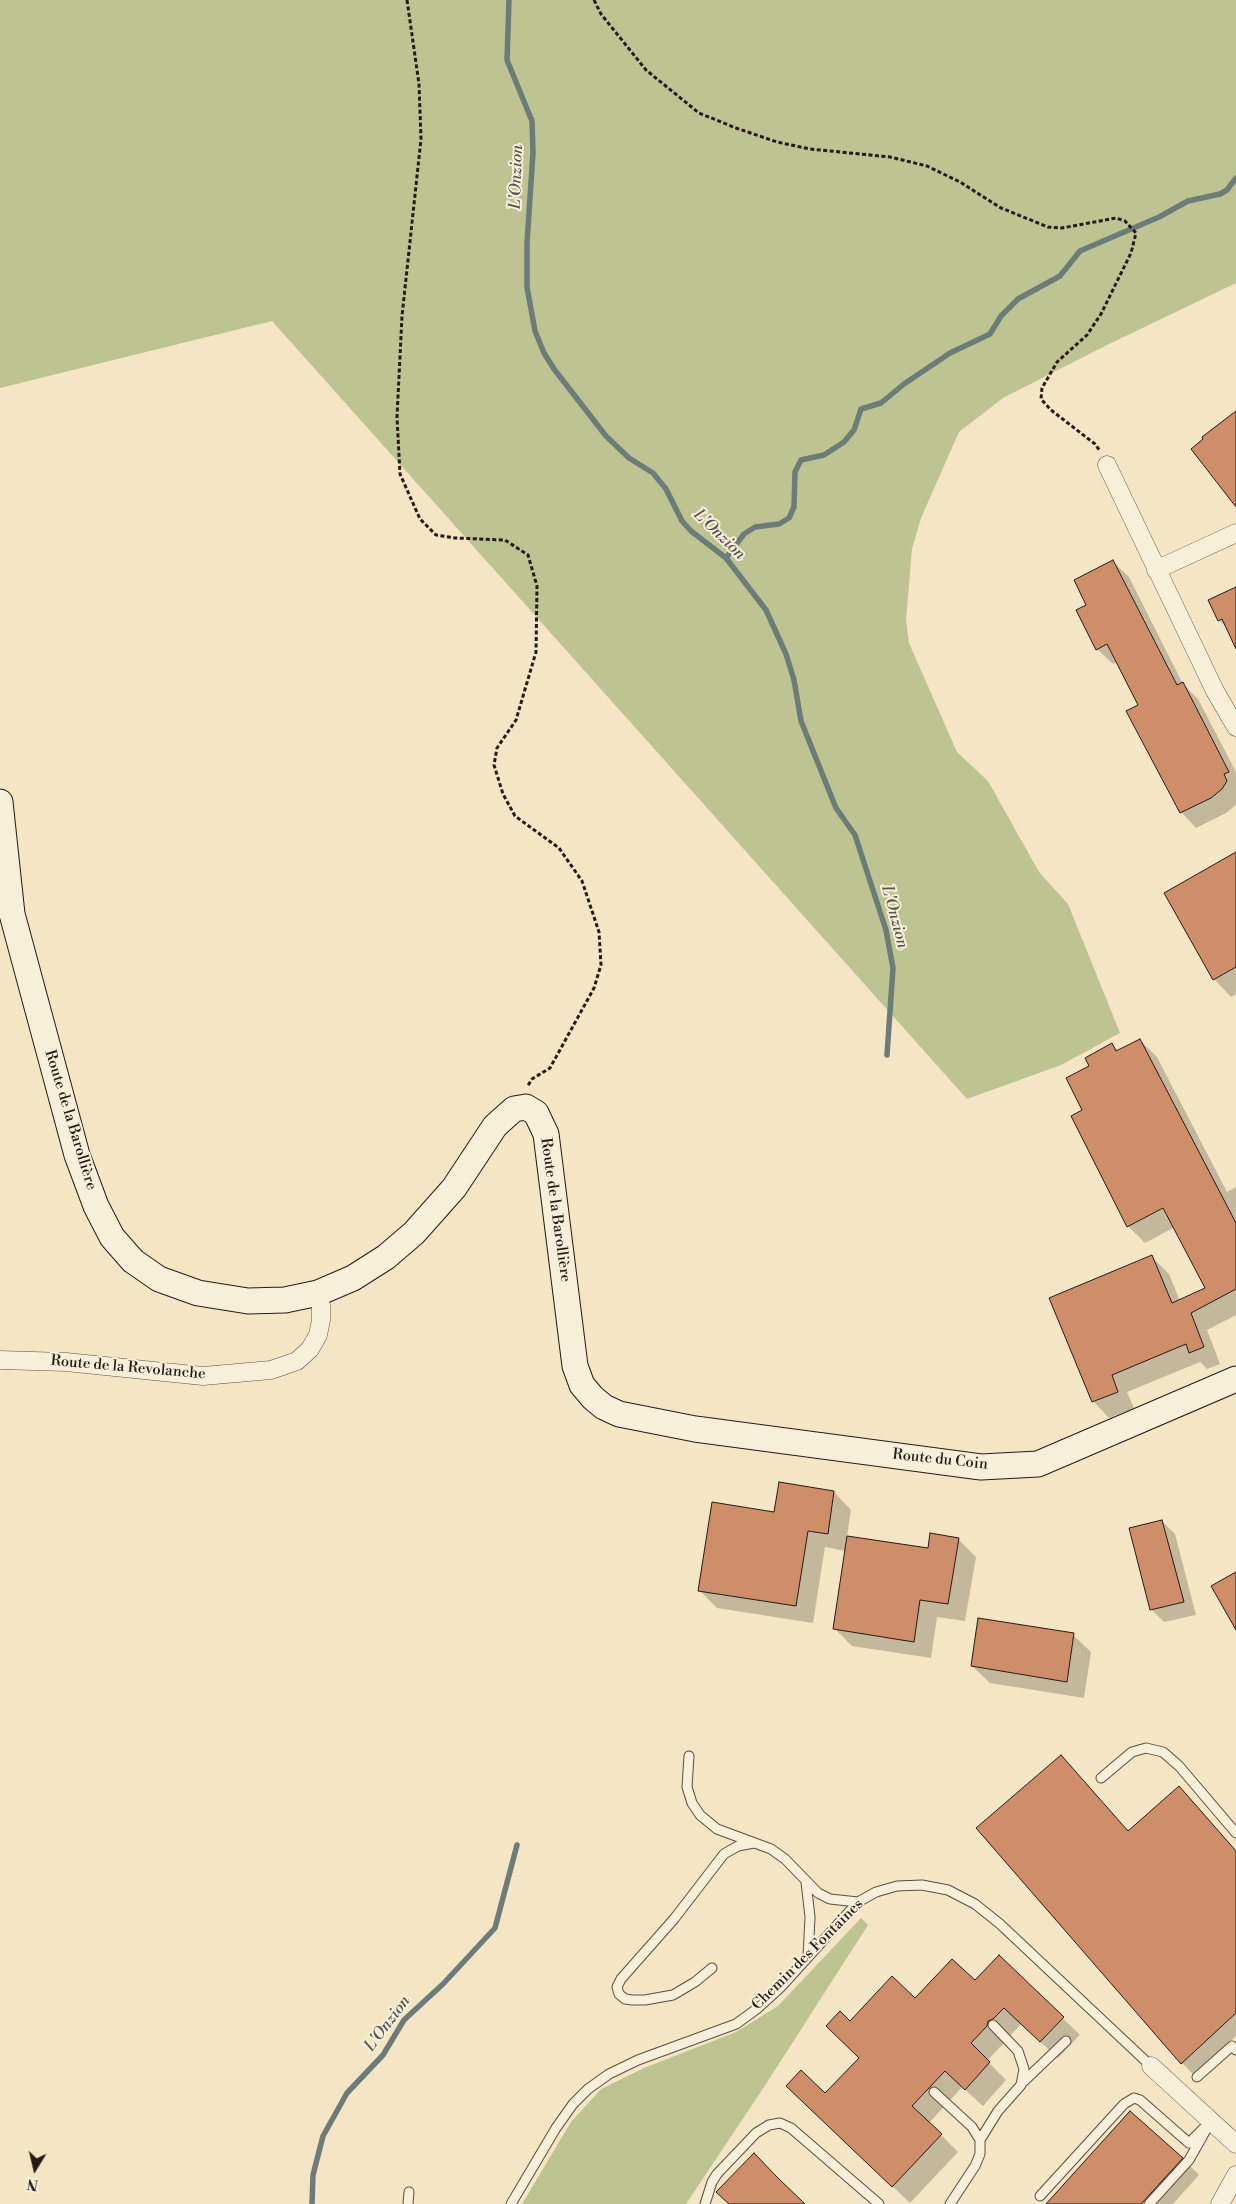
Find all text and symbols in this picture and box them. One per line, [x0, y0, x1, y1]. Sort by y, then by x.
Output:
water label: L'Onzion [506, 145, 528, 209]
water label: L'Onzion [689, 506, 749, 564]
water label: L'Onzion [876, 883, 912, 951]
street label: Route de la Barollière [40, 1048, 100, 1192]
street label: Route de la Barollière [536, 1137, 574, 1283]
street label: Route de la Revolanche [50, 1352, 206, 1384]
street label: Route du Coin [891, 1446, 989, 1474]
street label: Chemin des Fontaines [749, 1896, 867, 2014]
water label: L'Onzion [361, 1993, 415, 2055]
north arrow [10, 2144, 60, 2194]
text: N [26, 2174, 40, 2194]

